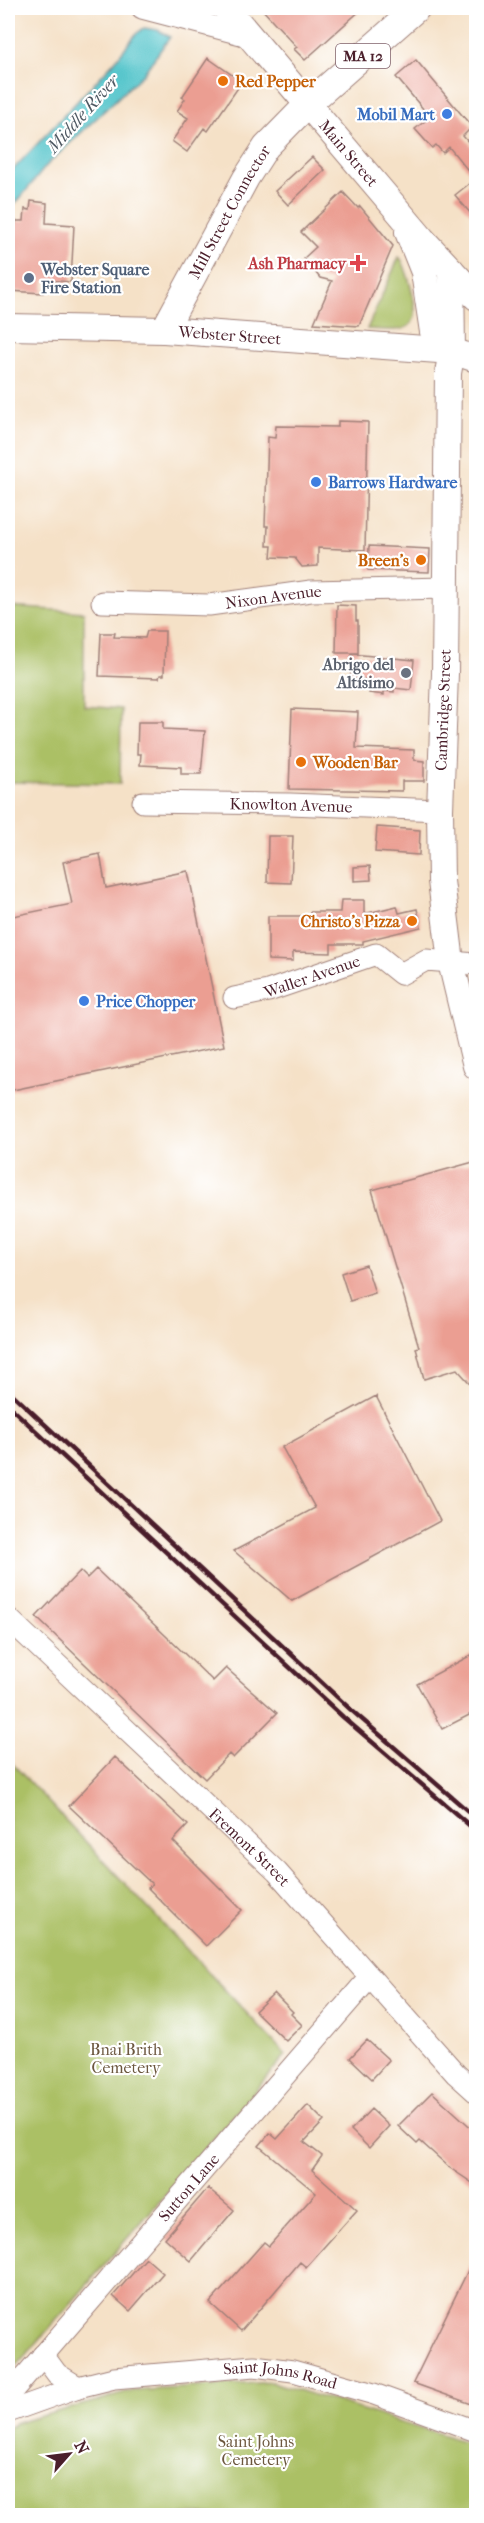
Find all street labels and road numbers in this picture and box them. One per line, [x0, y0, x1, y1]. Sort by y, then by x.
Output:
road number: MA 12 [336, 44, 390, 68]
street label: Main Street [315, 116, 383, 190]
street label: Mill Street Connector [184, 141, 274, 282]
street label: Webster Street [177, 322, 282, 348]
street label: Nixon Avenue [224, 581, 322, 612]
street label: Cambridge Street [431, 648, 455, 771]
street label: Knowlton Avenue [229, 794, 353, 816]
street label: Waller Avenue [260, 951, 363, 1002]
street label: Fremont Street [205, 1804, 295, 1890]
street label: Sutton Lane [154, 2149, 223, 2225]
street label: Saint Johns Road [223, 2356, 340, 2393]

